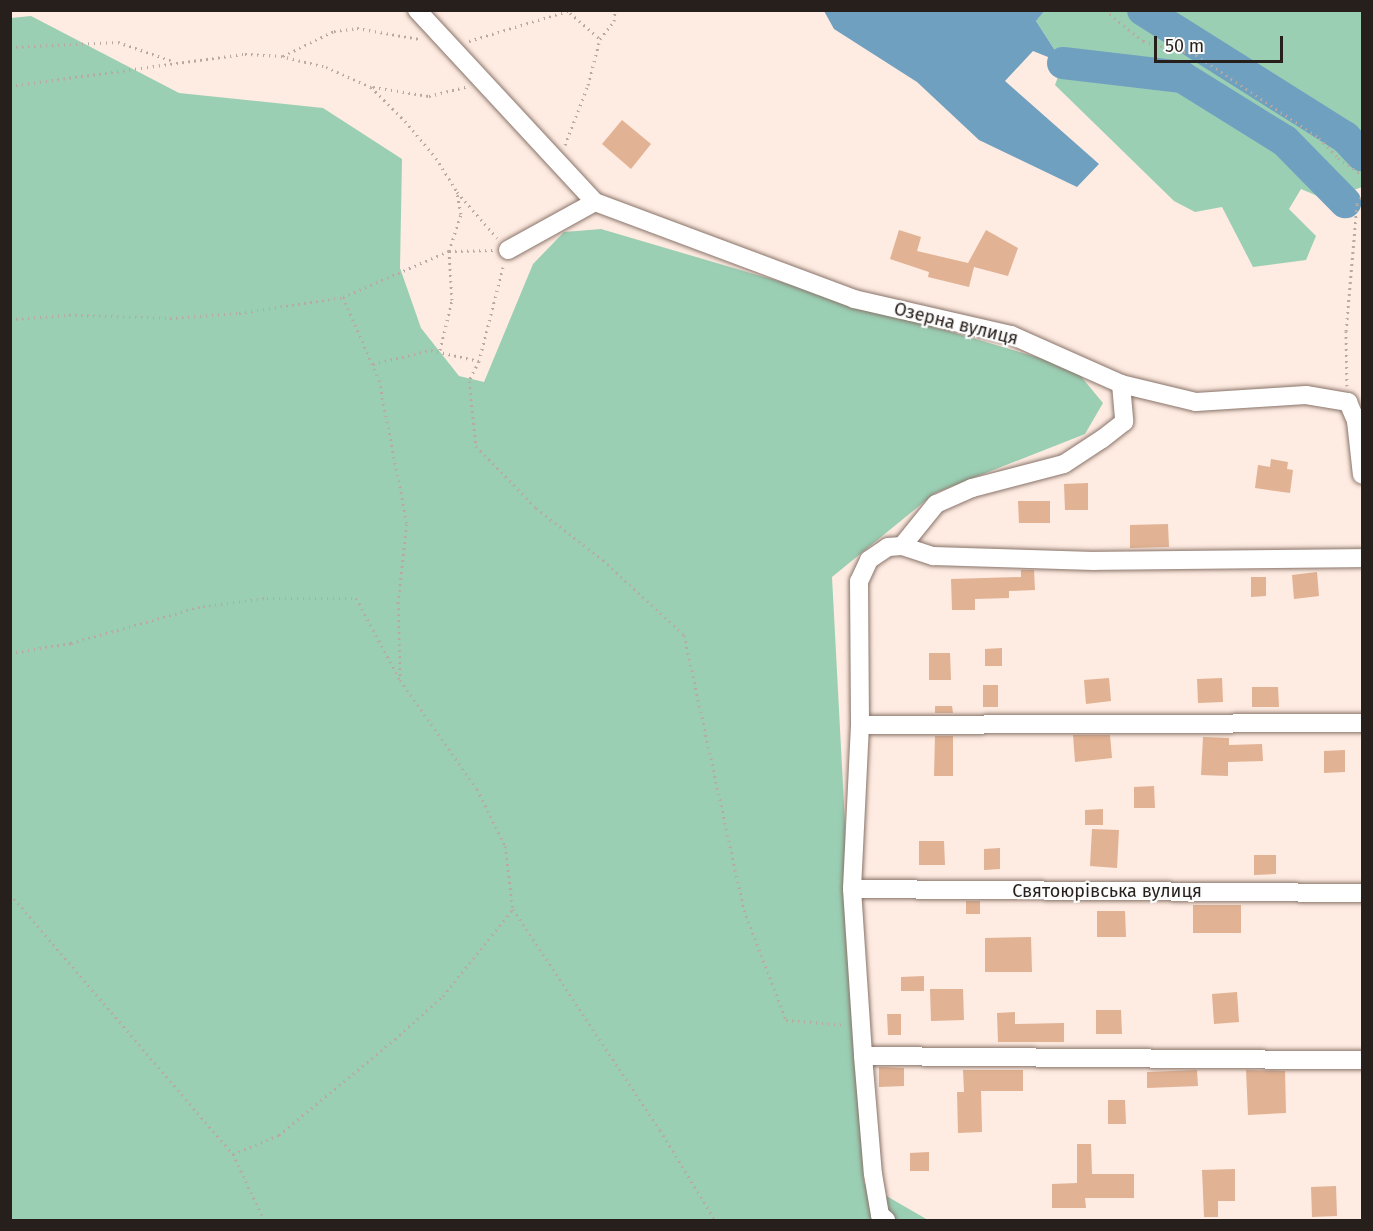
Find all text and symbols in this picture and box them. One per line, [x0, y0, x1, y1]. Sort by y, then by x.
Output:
scale bar [1157, 24, 1286, 62]
text: 50 m [1165, 35, 1204, 57]
street label: Озерна вулиця [892, 298, 1020, 350]
street label: Святоюрівська вулиця [1012, 880, 1202, 902]

